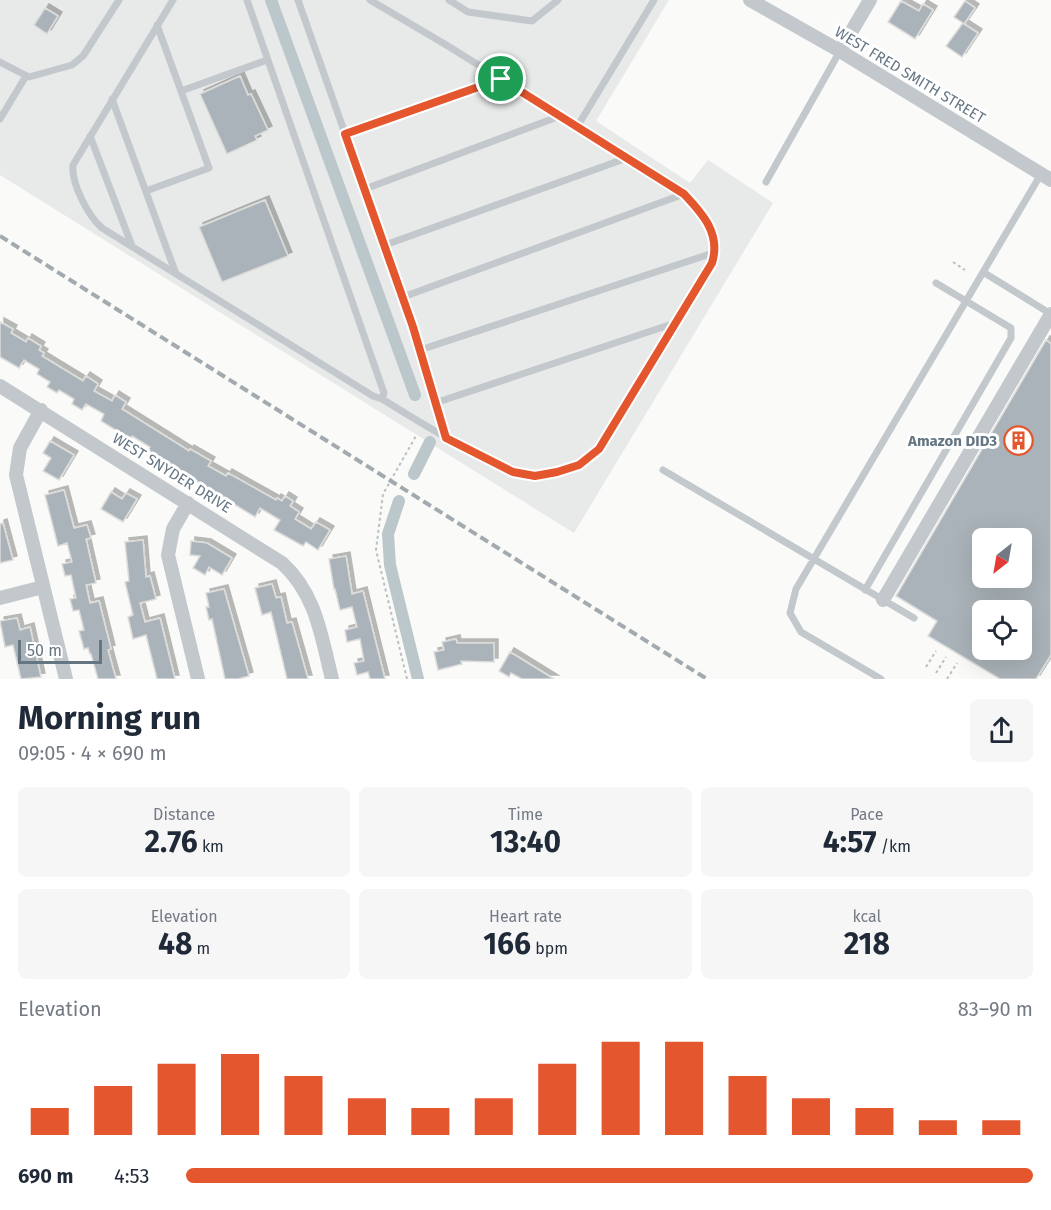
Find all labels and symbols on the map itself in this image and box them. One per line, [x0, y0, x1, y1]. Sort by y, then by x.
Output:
street label: WEST FRED SMITH STREET [831, 23, 989, 127]
pin [475, 53, 526, 104]
building icon: Amazon DID3 [1002, 425, 1034, 457]
street label: WEST SNYDER DRIVE [109, 429, 235, 517]
place label: Amazon DID3 [907, 432, 997, 450]
north arrow [972, 528, 1032, 588]
scale bar [18, 637, 102, 664]

